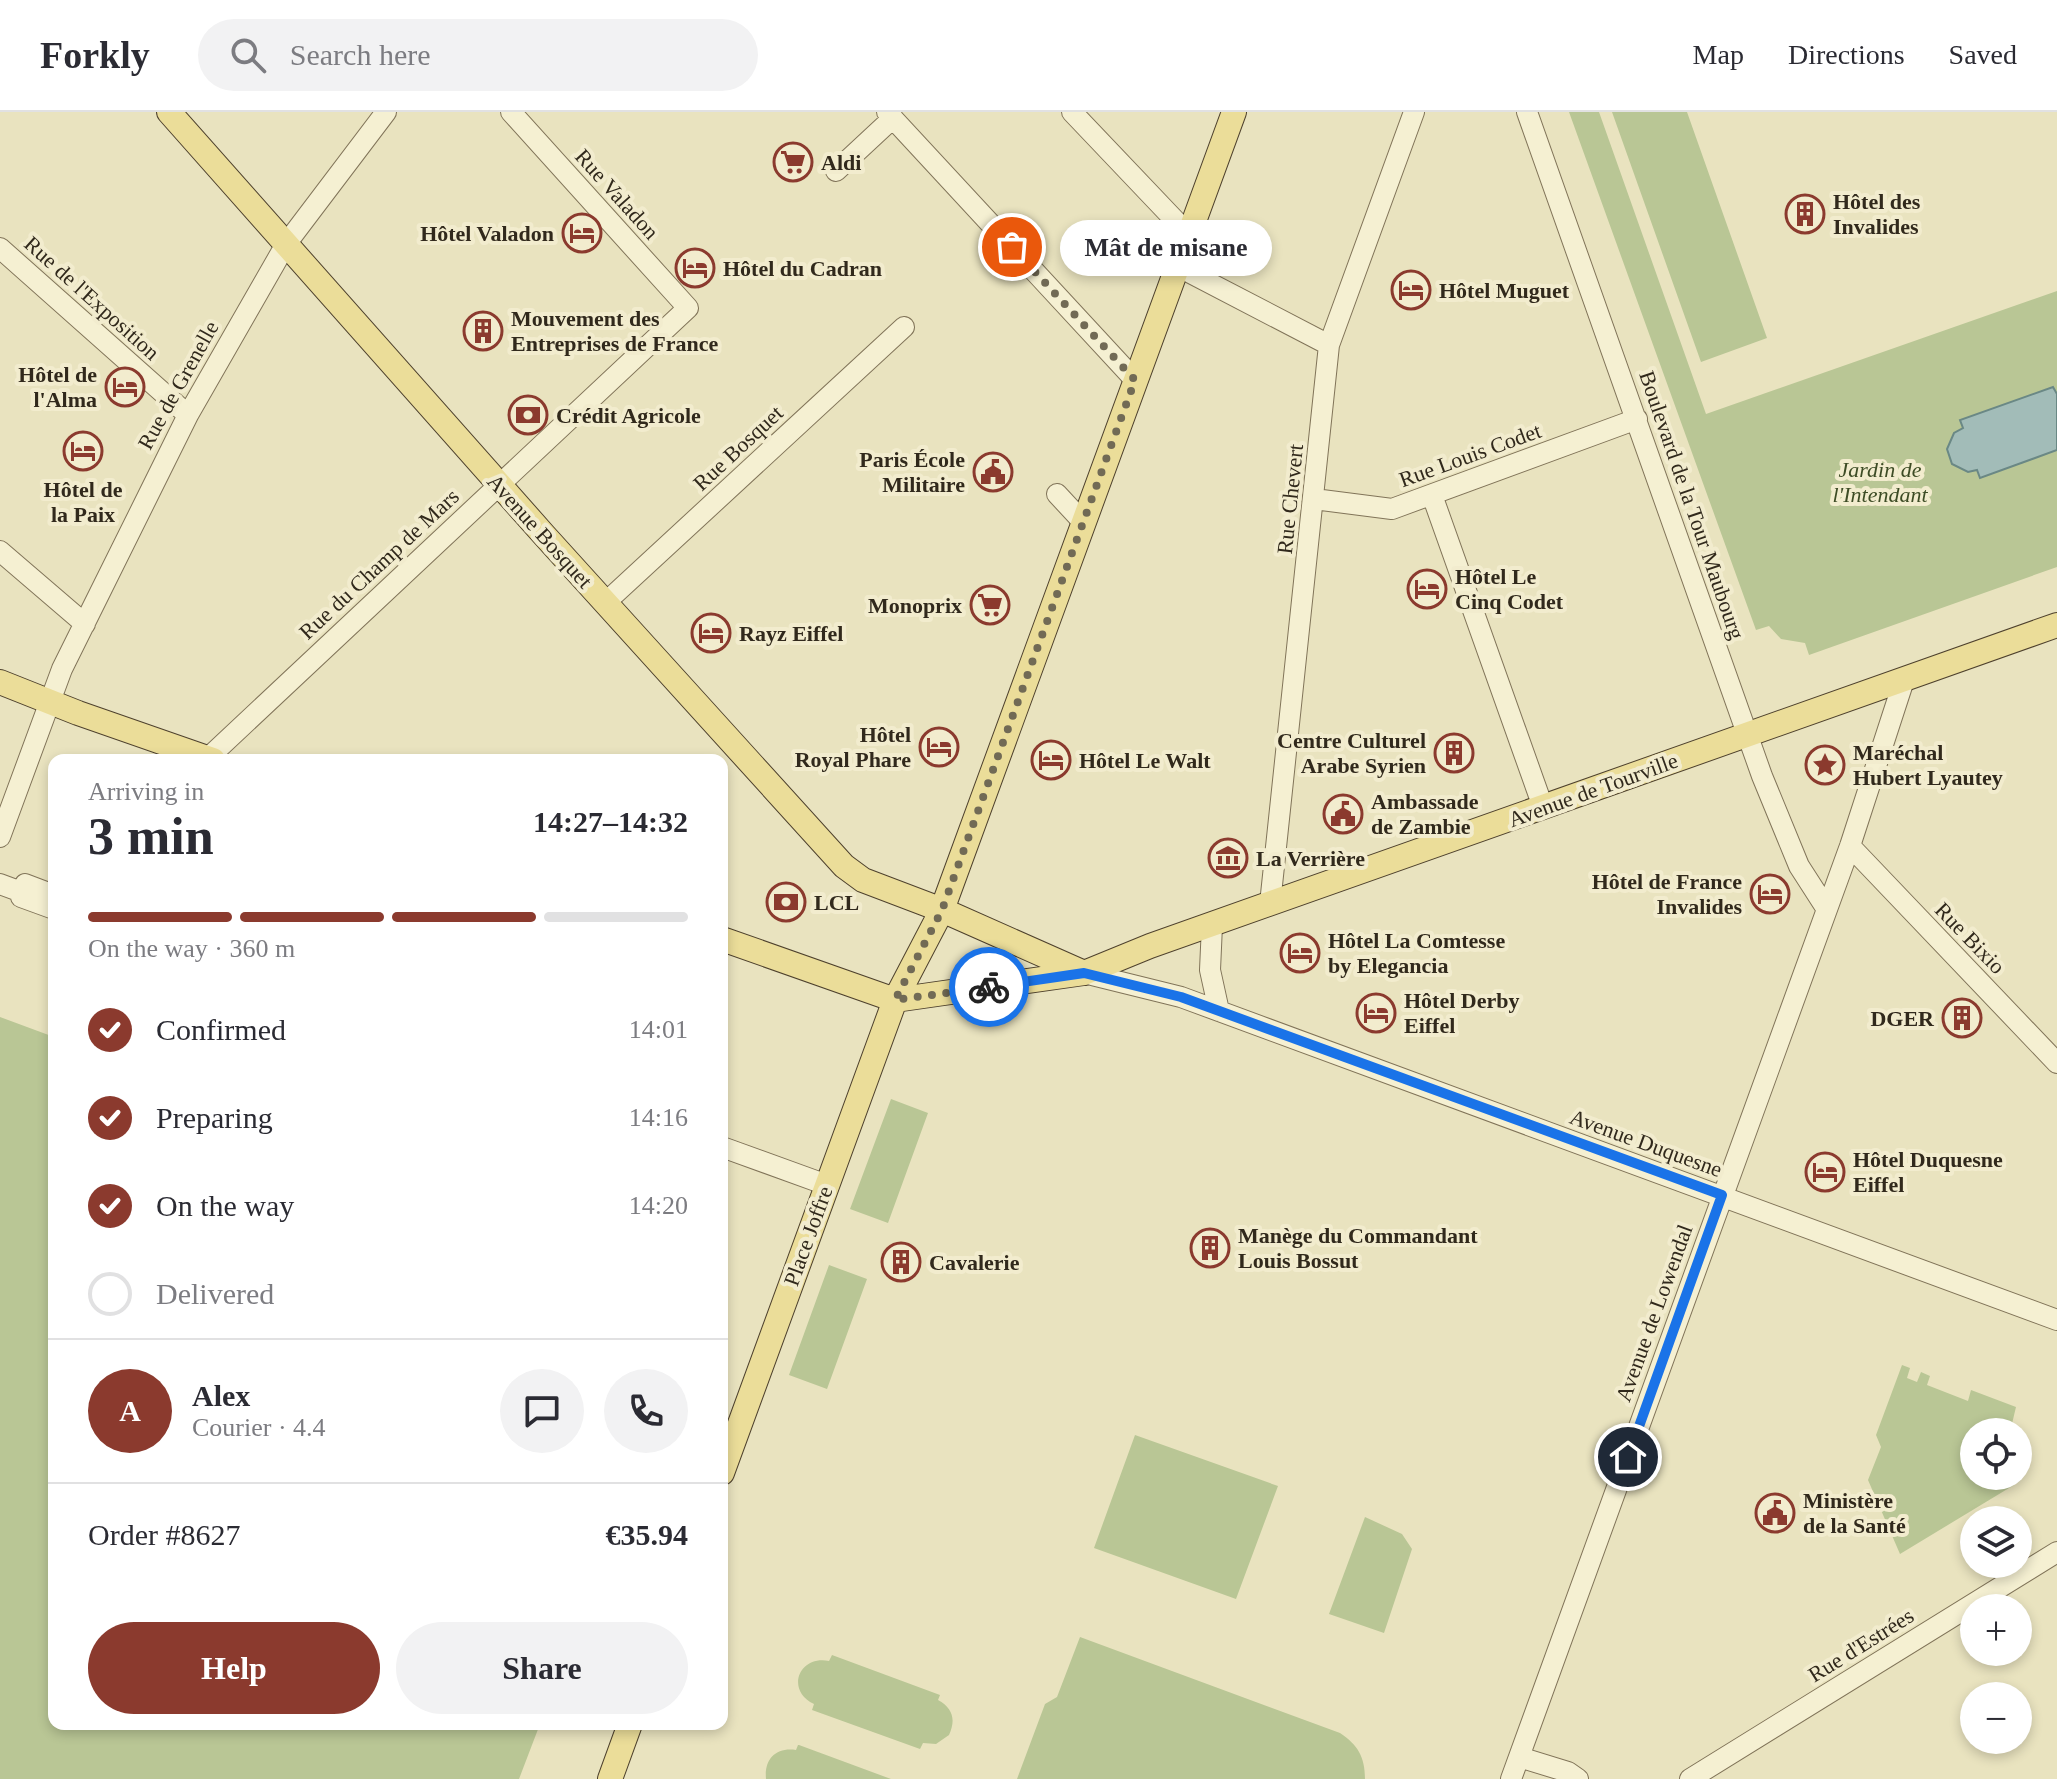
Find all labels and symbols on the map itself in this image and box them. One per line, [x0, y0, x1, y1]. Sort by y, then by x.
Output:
supermarket icon: Aldi [772, 141, 814, 183]
street label: Rue Valadon [570, 144, 664, 244]
place label: Aldi [821, 150, 861, 175]
place label: Hôtel des Invalides [1833, 189, 1921, 239]
building icon: Hôtel des Invalides [1784, 193, 1826, 235]
hotel icon: Hôtel Valadon [561, 212, 603, 254]
pin [978, 213, 1046, 281]
callout: Mât de misane [1060, 219, 1272, 275]
place label: Hôtel Valadon [420, 221, 554, 246]
street label: Rue de l'Exposition [19, 231, 165, 365]
hotel icon: Hôtel du Cadran [674, 247, 716, 289]
place label: Hôtel du Cadran [723, 256, 882, 281]
hotel icon: Hôtel Muguet [1390, 269, 1432, 311]
place label: Hôtel Muguet [1439, 278, 1570, 303]
place label: Mouvement des Entreprises de France [511, 306, 719, 356]
building icon: Mouvement des Entreprises de France [462, 310, 504, 352]
street label: Rue de Grenelle [132, 316, 224, 454]
place label: Hôtel de l'Alma [18, 362, 97, 412]
hotel icon: Hôtel de l'Alma [104, 366, 146, 408]
street label: Boulevard de la Tour Maubourg [1634, 367, 1750, 643]
bank icon: Crédit Agricole [507, 394, 549, 436]
street label: Rue Bosquet [688, 400, 788, 496]
place label: Crédit Agricole [556, 403, 701, 428]
street label: Rue Louis Codet [1396, 418, 1544, 492]
hotel icon: Hôtel de la Paix [62, 430, 104, 472]
street label: Rue Chevert [1272, 443, 1308, 555]
place label: Paris École Militaire [859, 447, 965, 497]
public building icon: Paris École Militaire [972, 451, 1014, 493]
park label: Jardin de l'Intendant [1832, 457, 1928, 507]
street label: Avenue Bosquet [482, 469, 598, 593]
place label: Hôtel de la Paix [44, 477, 123, 527]
street label: Rue du Champ de Mars [294, 484, 464, 644]
place label: Hôtel Le Cinq Codet [1455, 564, 1564, 614]
hotel icon: Hôtel Le Cinq Codet [1406, 568, 1448, 610]
supermarket icon: Monoprix [969, 584, 1011, 626]
place label: Monoprix [868, 593, 962, 618]
hotel icon: Rayz Eiffel [690, 612, 732, 654]
place label: Rayz Eiffel [739, 621, 843, 646]
place label: Hôtel Royal Phare [795, 722, 911, 772]
hotel icon: Hôtel Royal Phare [918, 726, 960, 768]
place label: Centre Culturel Arabe Syrien [1277, 728, 1426, 778]
building icon: Centre Culturel Arabe Syrien [1433, 732, 1475, 774]
hotel icon: Hôtel Le Walt [1030, 739, 1072, 781]
place label: Maréchal Hubert Lyautey [1853, 740, 2003, 790]
place icon: Maréchal Hubert Lyautey [1804, 744, 1846, 786]
place label: Hôtel Le Walt [1079, 748, 1211, 773]
street label: Avenue de Tourville [1505, 748, 1681, 832]
place label: Ambassade de Zambie [1371, 789, 1479, 839]
public building icon: Ambassade de Zambie [1322, 793, 1364, 835]
museum icon: La Verrière [1207, 837, 1249, 879]
place label: La Verrière [1256, 846, 1365, 871]
place label: Hôtel de France Invalides [1592, 869, 1742, 919]
hotel icon: Hôtel de France Invalides [1749, 873, 1791, 915]
bank icon: LCL [765, 881, 807, 923]
place label: LCL [814, 890, 859, 915]
street label: Rue Bixio [1930, 897, 2010, 979]
place label: Hôtel La Comtesse by Elegancia [1328, 928, 1505, 978]
hotel icon: Hôtel La Comtesse by Elegancia [1279, 932, 1321, 974]
courier [949, 947, 1029, 1027]
place label: Hôtel Derby Eiffel [1404, 988, 1519, 1038]
hotel icon: Hôtel Derby Eiffel [1355, 992, 1397, 1034]
building icon: DGER [1941, 997, 1983, 1039]
place label: DGER [1870, 1006, 1935, 1031]
street label: Avenue Duquesne [1566, 1104, 1726, 1182]
place label: Hôtel Duquesne Eiffel [1853, 1147, 2003, 1197]
hotel icon: Hôtel Duquesne Eiffel [1804, 1151, 1846, 1193]
street label: Place Joffre [778, 1183, 838, 1289]
street label: Avenue de Lowendal [1610, 1221, 1698, 1405]
place label: Manège du Commandant Louis Bossut [1238, 1223, 1478, 1273]
building icon: Manège du Commandant Louis Bossut [1189, 1227, 1231, 1269]
building icon: Cavalerie [880, 1241, 922, 1283]
place label: Cavalerie [929, 1250, 1020, 1275]
pin [1594, 1423, 1662, 1491]
place label: Ministère de la Santé [1803, 1488, 1906, 1538]
public building icon: Ministère de la Santé [1754, 1492, 1796, 1534]
street label: Rue d'Estrées [1804, 1603, 1918, 1687]

